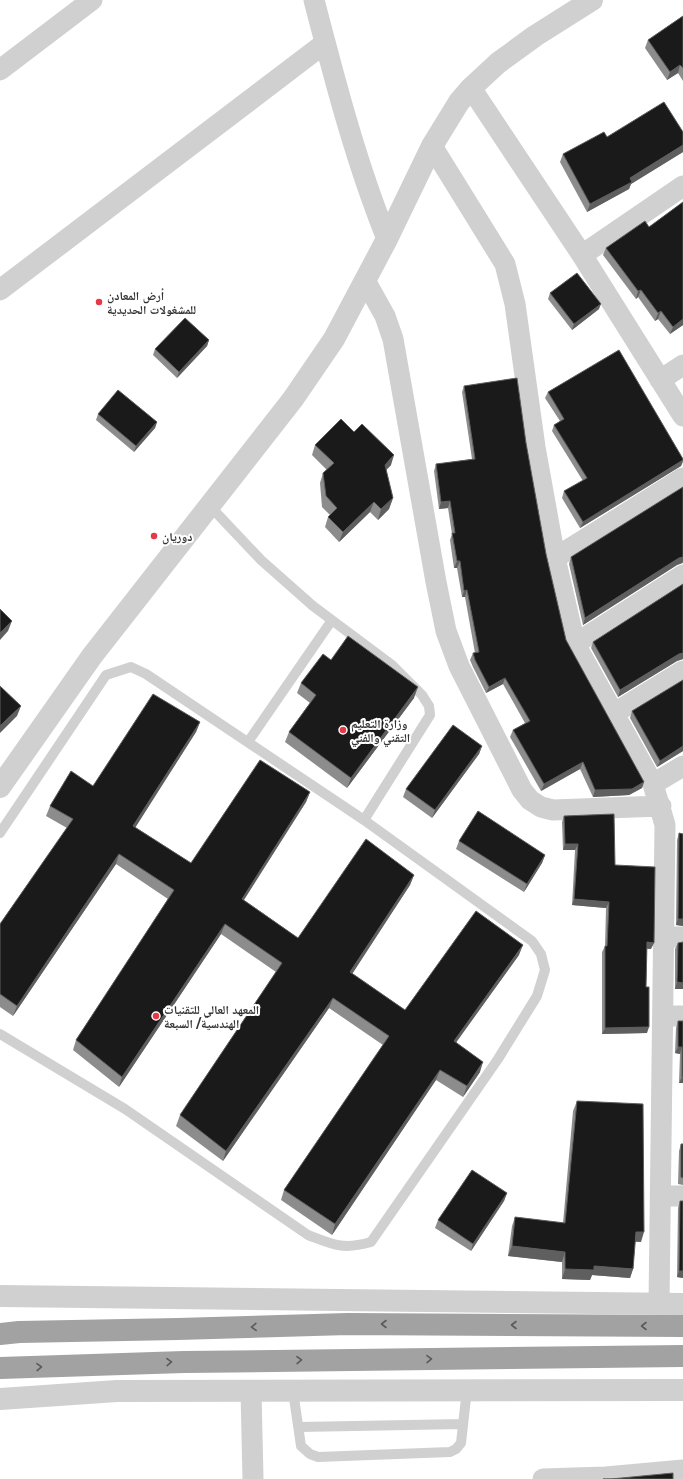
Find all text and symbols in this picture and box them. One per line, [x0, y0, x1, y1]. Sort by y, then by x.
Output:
place label: أرض المعادن للمشغولات الحديدية [107, 288, 196, 317]
marker: أرض المعادن للمشغولات الحديدية [94, 297, 104, 307]
place label: دوريان [162, 529, 193, 545]
marker: دوريان [149, 531, 159, 541]
place label: وزارة التعليم التقني والفني [351, 716, 410, 747]
marker: وزارة التعليم التقني والفني [338, 725, 348, 735]
place label: المعهد العالي للتقنيات الهندسية/ السبعة [164, 1002, 259, 1031]
marker: المعهد العالي للتقنيات الهندسية/ السبعة [151, 1011, 161, 1021]
one-way arrow [381, 1320, 387, 1328]
one-way arrow [511, 1321, 517, 1329]
one-way arrow [641, 1322, 647, 1330]
one-way arrow [251, 1323, 257, 1331]
one-way arrow [426, 1355, 432, 1363]
one-way arrow [296, 1356, 302, 1365]
one-way arrow [166, 1358, 172, 1366]
one-way arrow [36, 1362, 42, 1371]

